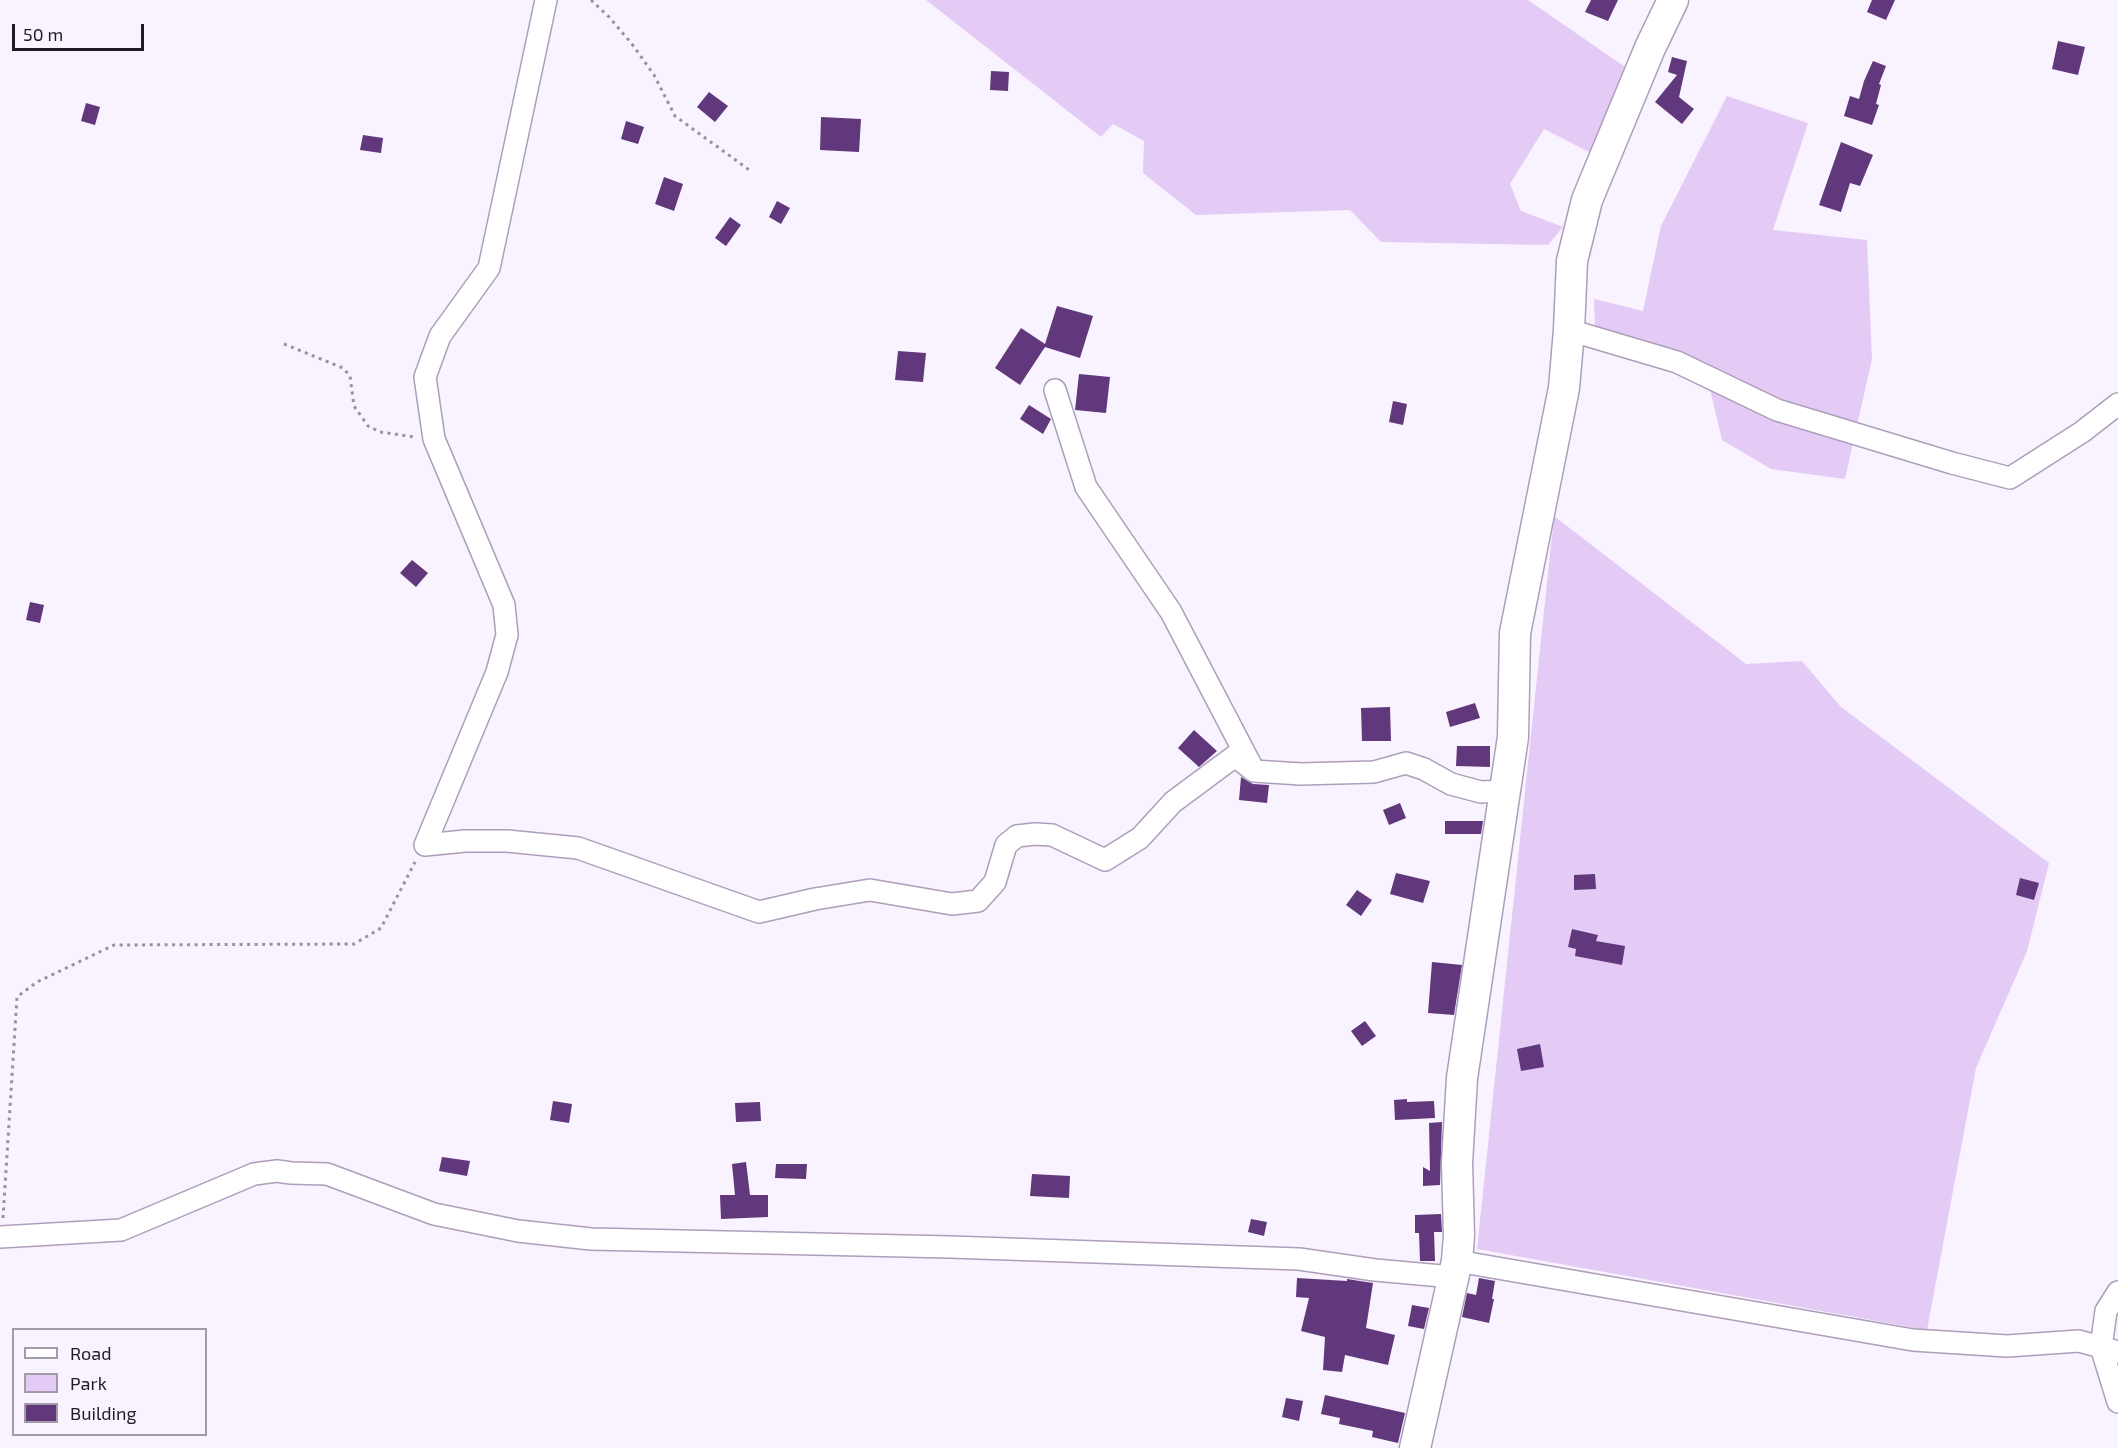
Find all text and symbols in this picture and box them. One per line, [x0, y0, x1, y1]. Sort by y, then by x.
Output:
scale bar [15, 12, 147, 50]
text: 50 m [23, 23, 63, 45]
legend [12, 1328, 207, 1436]
text: Road [70, 1342, 111, 1364]
text: Park [70, 1372, 107, 1394]
text: Building [70, 1402, 137, 1424]

